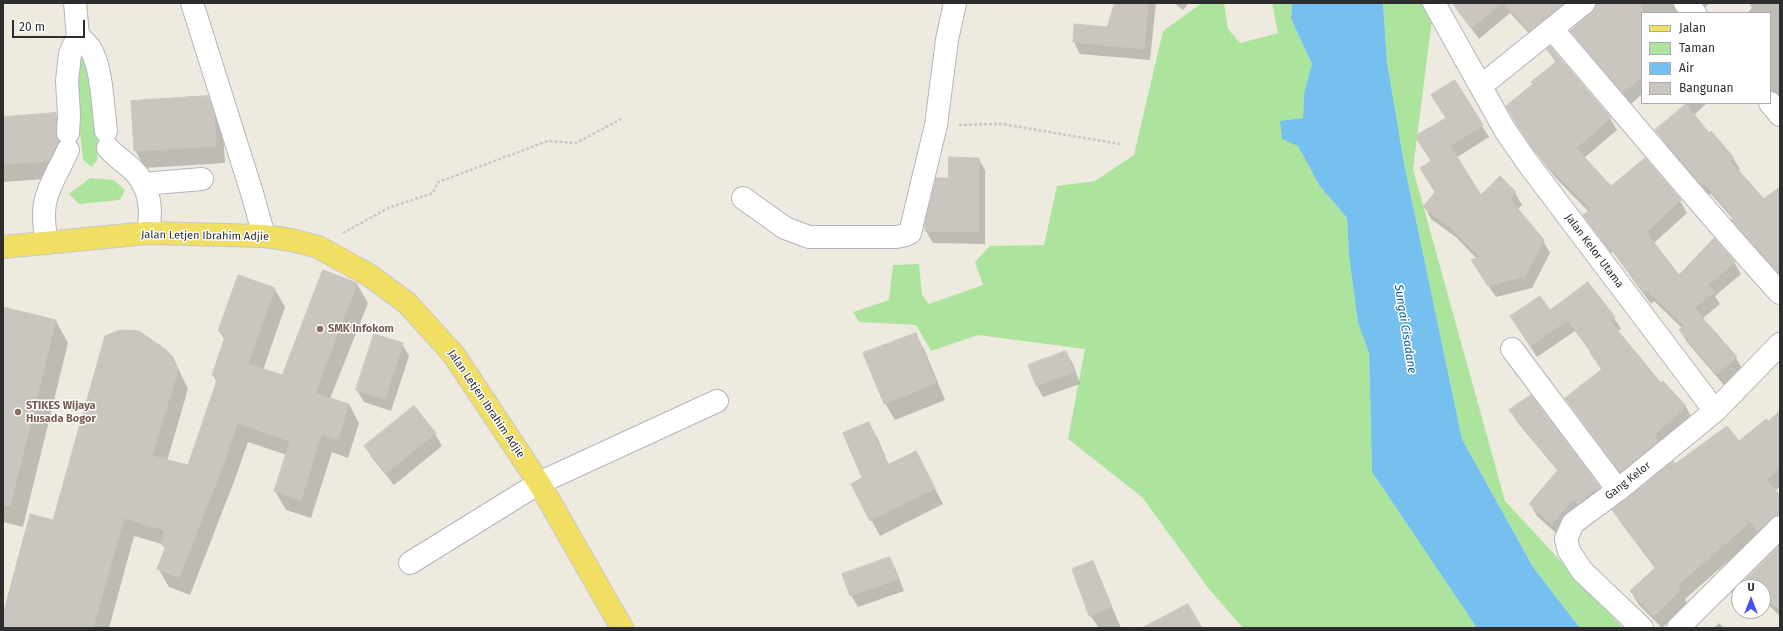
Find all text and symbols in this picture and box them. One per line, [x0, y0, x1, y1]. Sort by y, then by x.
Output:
scale bar [14, 12, 87, 38]
legend [1641, 12, 1771, 104]
text: 20 m [19, 20, 45, 34]
text: Jalan [1679, 21, 1706, 35]
text: Taman [1679, 41, 1715, 55]
text: Air [1679, 61, 1694, 75]
text: Bangunan [1679, 81, 1734, 95]
street label: Jalan Kelor Utama [1562, 211, 1626, 291]
street label: Jalan Letjen Ibrahim Adjie [141, 228, 269, 244]
water label: Sungai Cisadane [1391, 283, 1419, 375]
place label: SMK Infokom [328, 322, 394, 336]
marker: SMK Infokom [315, 324, 325, 334]
street label: Jalan Letjen Ibrahim Adjie [445, 347, 527, 461]
place label: STIKES Wijaya Husada Bogor [26, 399, 96, 425]
marker: STIKES Wijaya Husada Bogor [13, 407, 23, 417]
street label: Gang Kelor [1603, 459, 1653, 503]
north arrow [1731, 579, 1771, 619]
text: U [1747, 581, 1755, 594]

